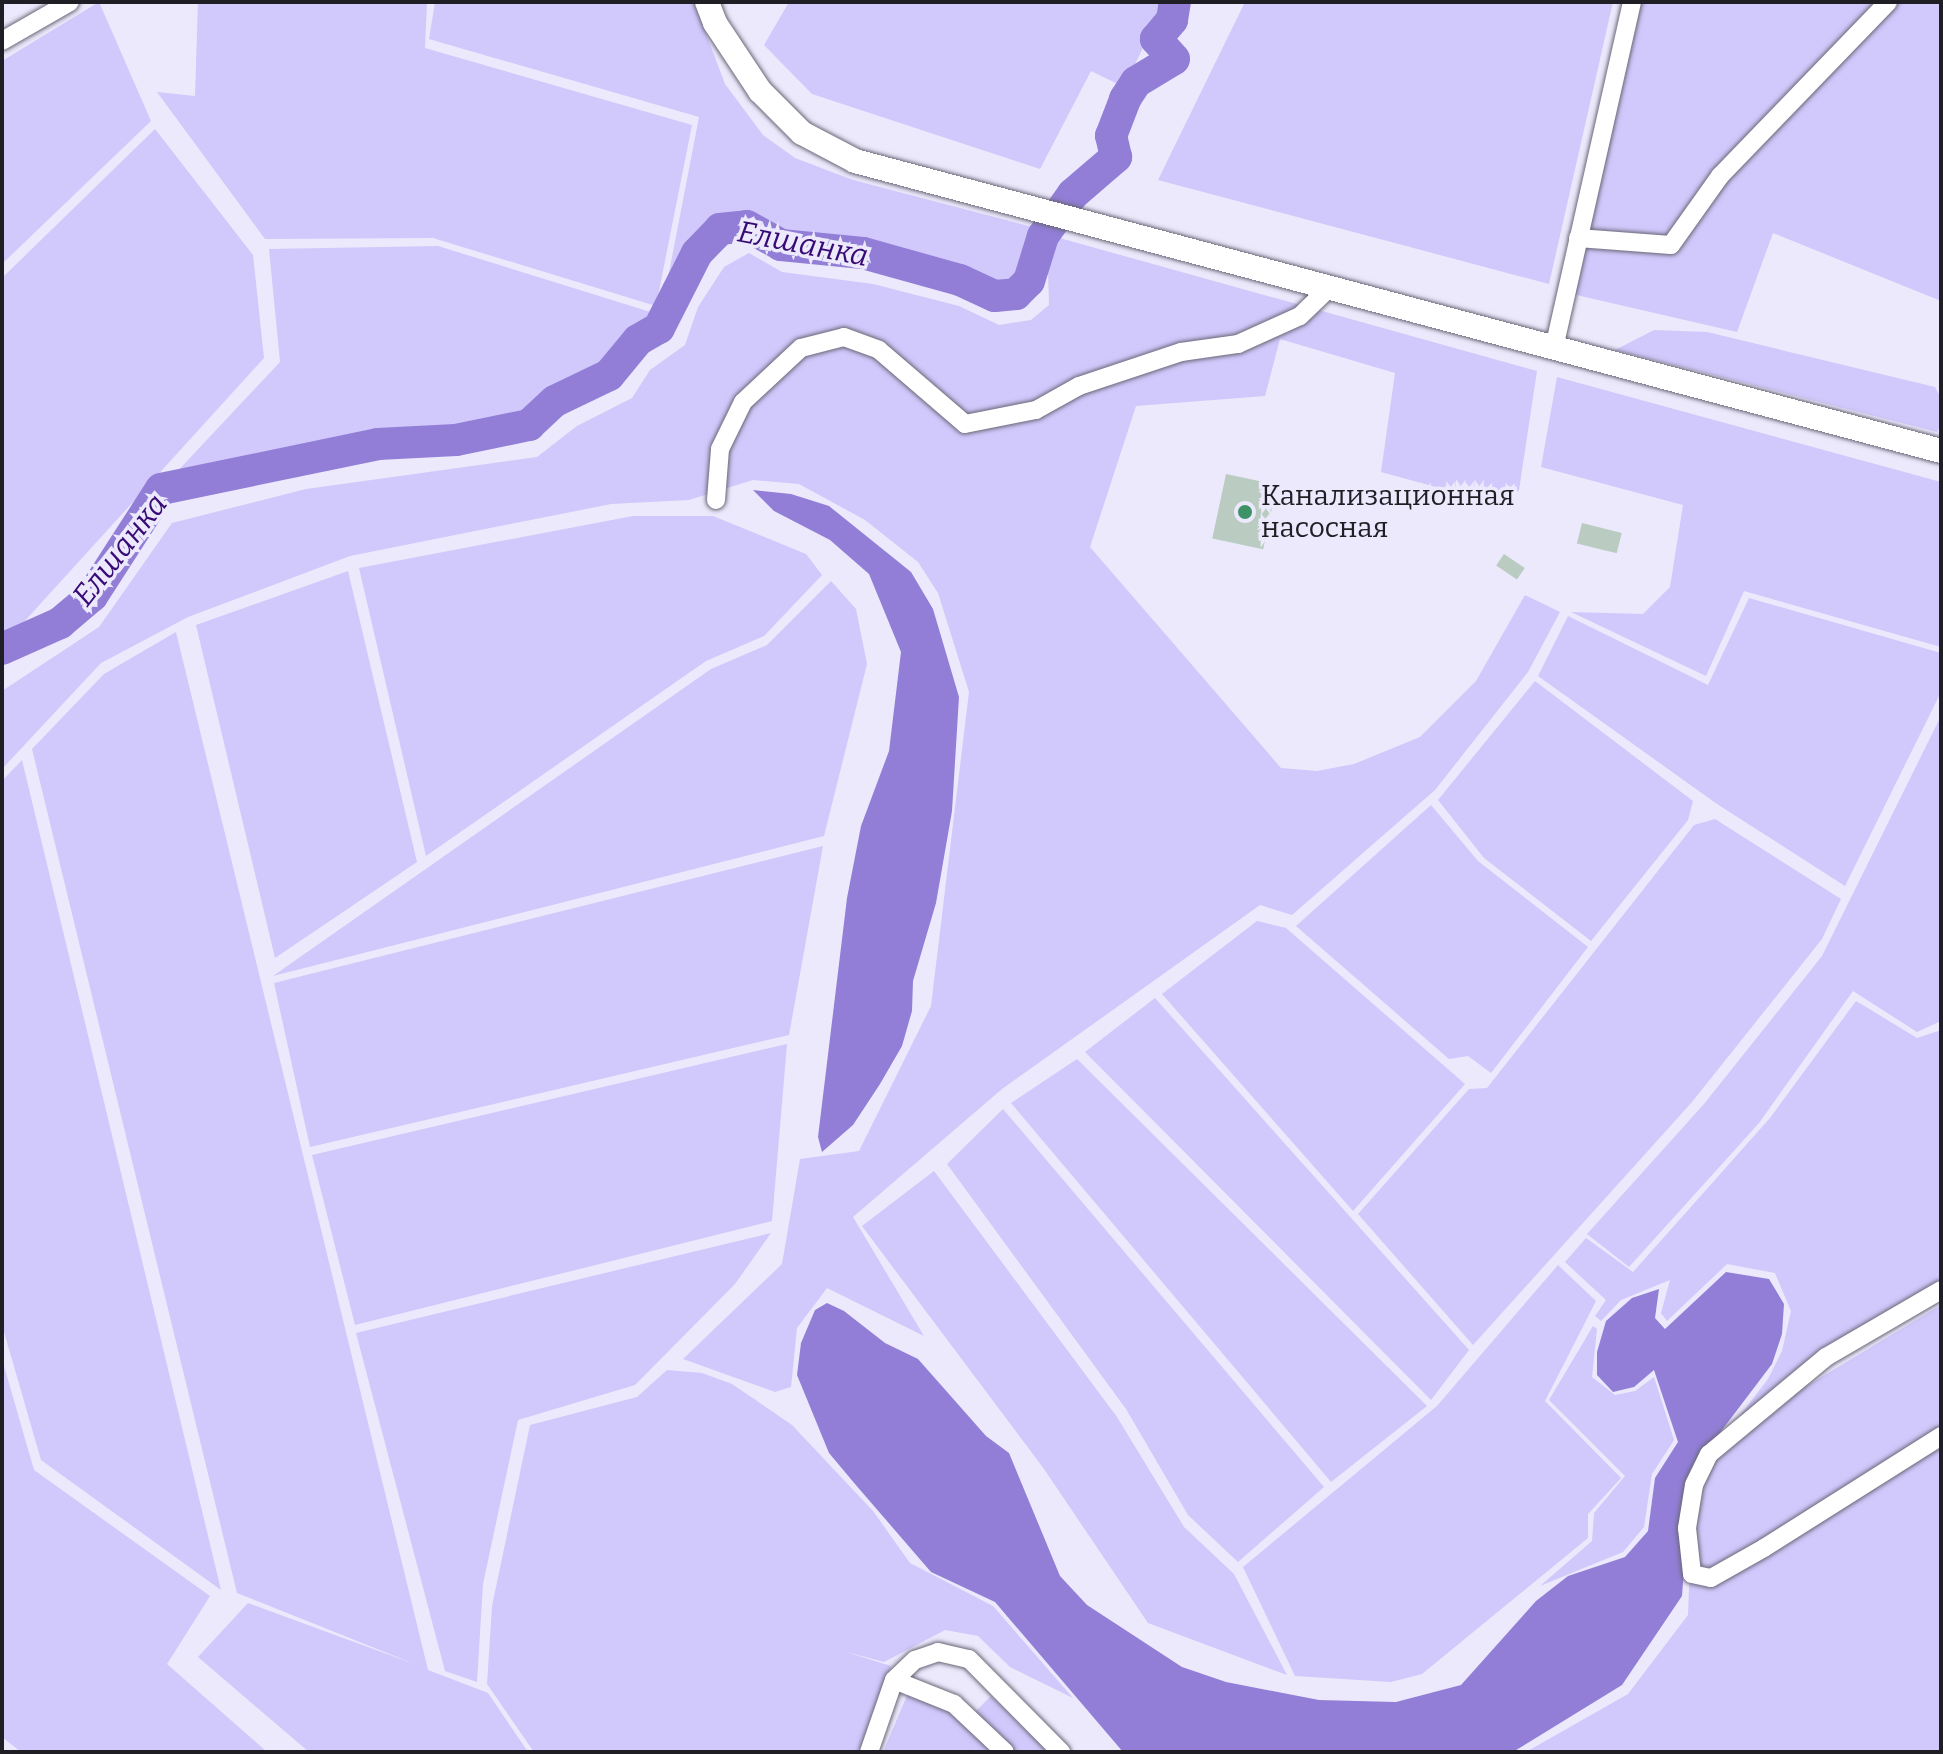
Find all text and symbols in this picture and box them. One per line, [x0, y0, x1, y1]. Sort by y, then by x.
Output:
water label: Елшанка [735, 214, 871, 274]
place label: Канализационная насосная [1261, 479, 1514, 545]
water label: Елшанка [65, 487, 175, 613]
marker: Канализационная насосная [1236, 503, 1254, 521]

